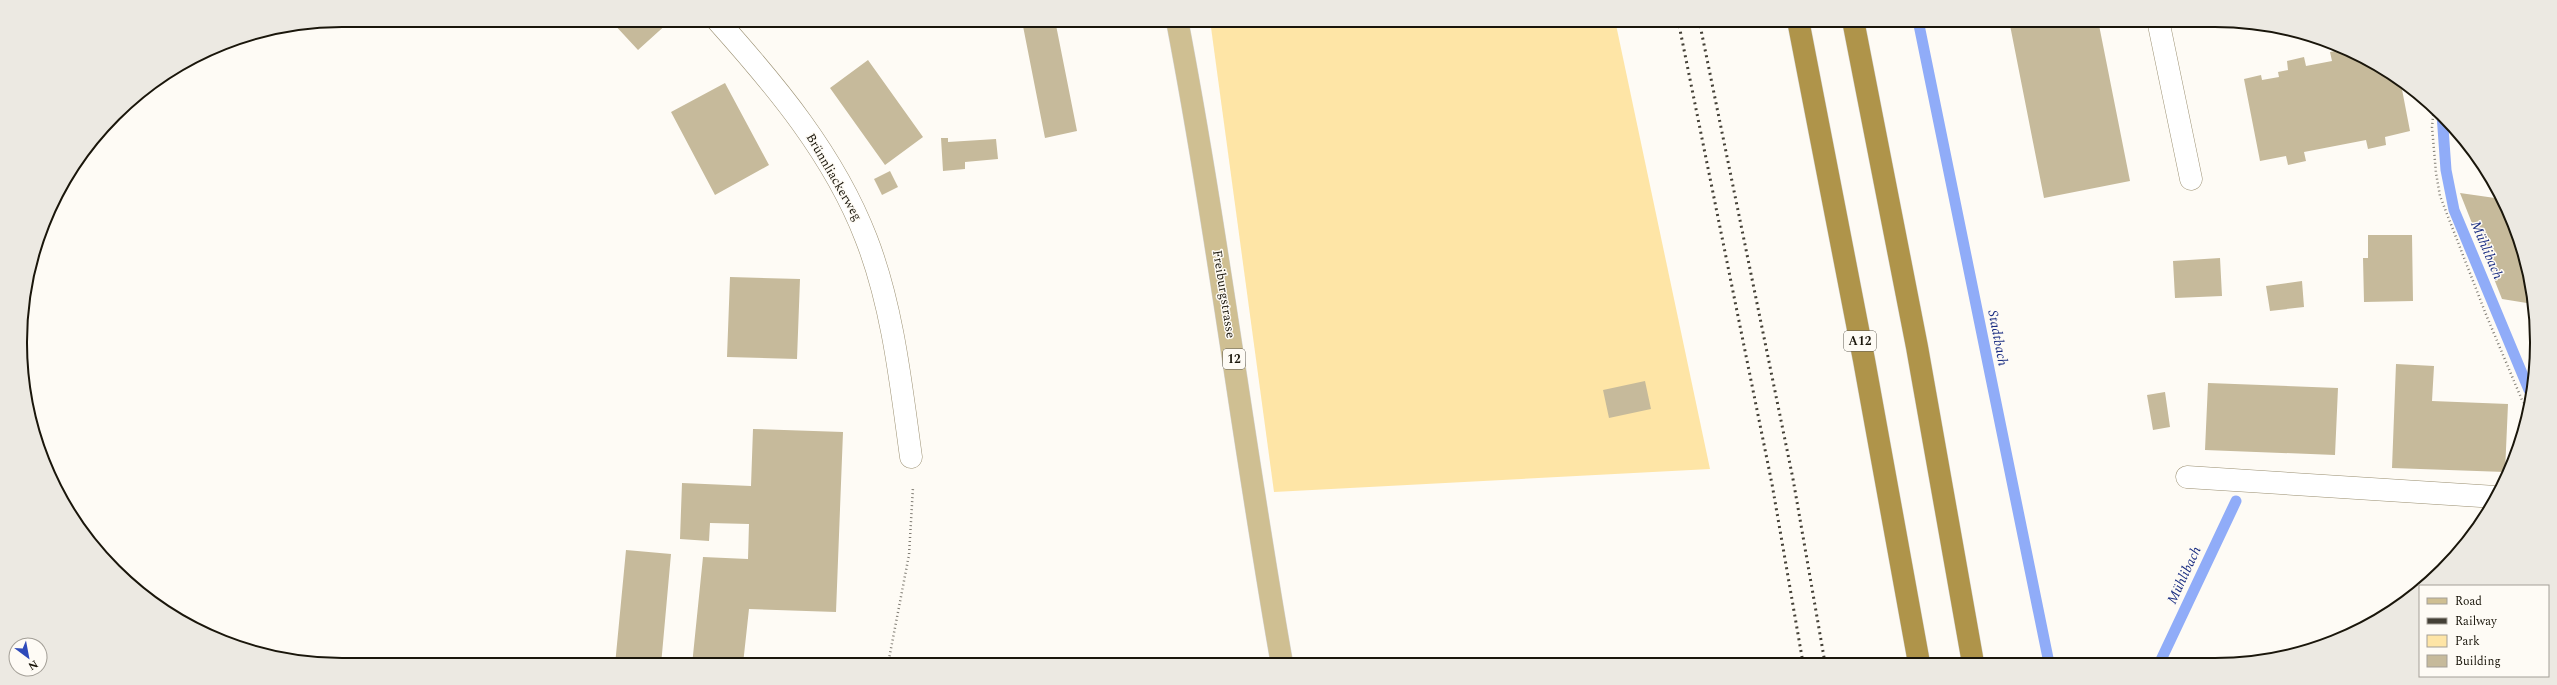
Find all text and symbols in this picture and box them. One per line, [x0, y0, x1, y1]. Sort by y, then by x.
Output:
street label: Brünnliackerweg [801, 129, 867, 225]
water label: Mühlibach [2465, 217, 2509, 283]
street label: Freiburgstrasse [1207, 248, 1241, 340]
water label: Stadtbach [1982, 308, 2014, 368]
road number: A12 [1844, 331, 1876, 351]
road number: 12 [1223, 349, 1245, 369]
water label: Mühlibach [2161, 543, 2207, 607]
legend [2419, 585, 2549, 677]
text: Road [2455, 592, 2482, 611]
text: Railway [2455, 612, 2498, 631]
text: Park [2455, 632, 2480, 651]
north arrow [8, 637, 48, 677]
text: Building [2455, 652, 2501, 671]
text: N [25, 655, 41, 675]

